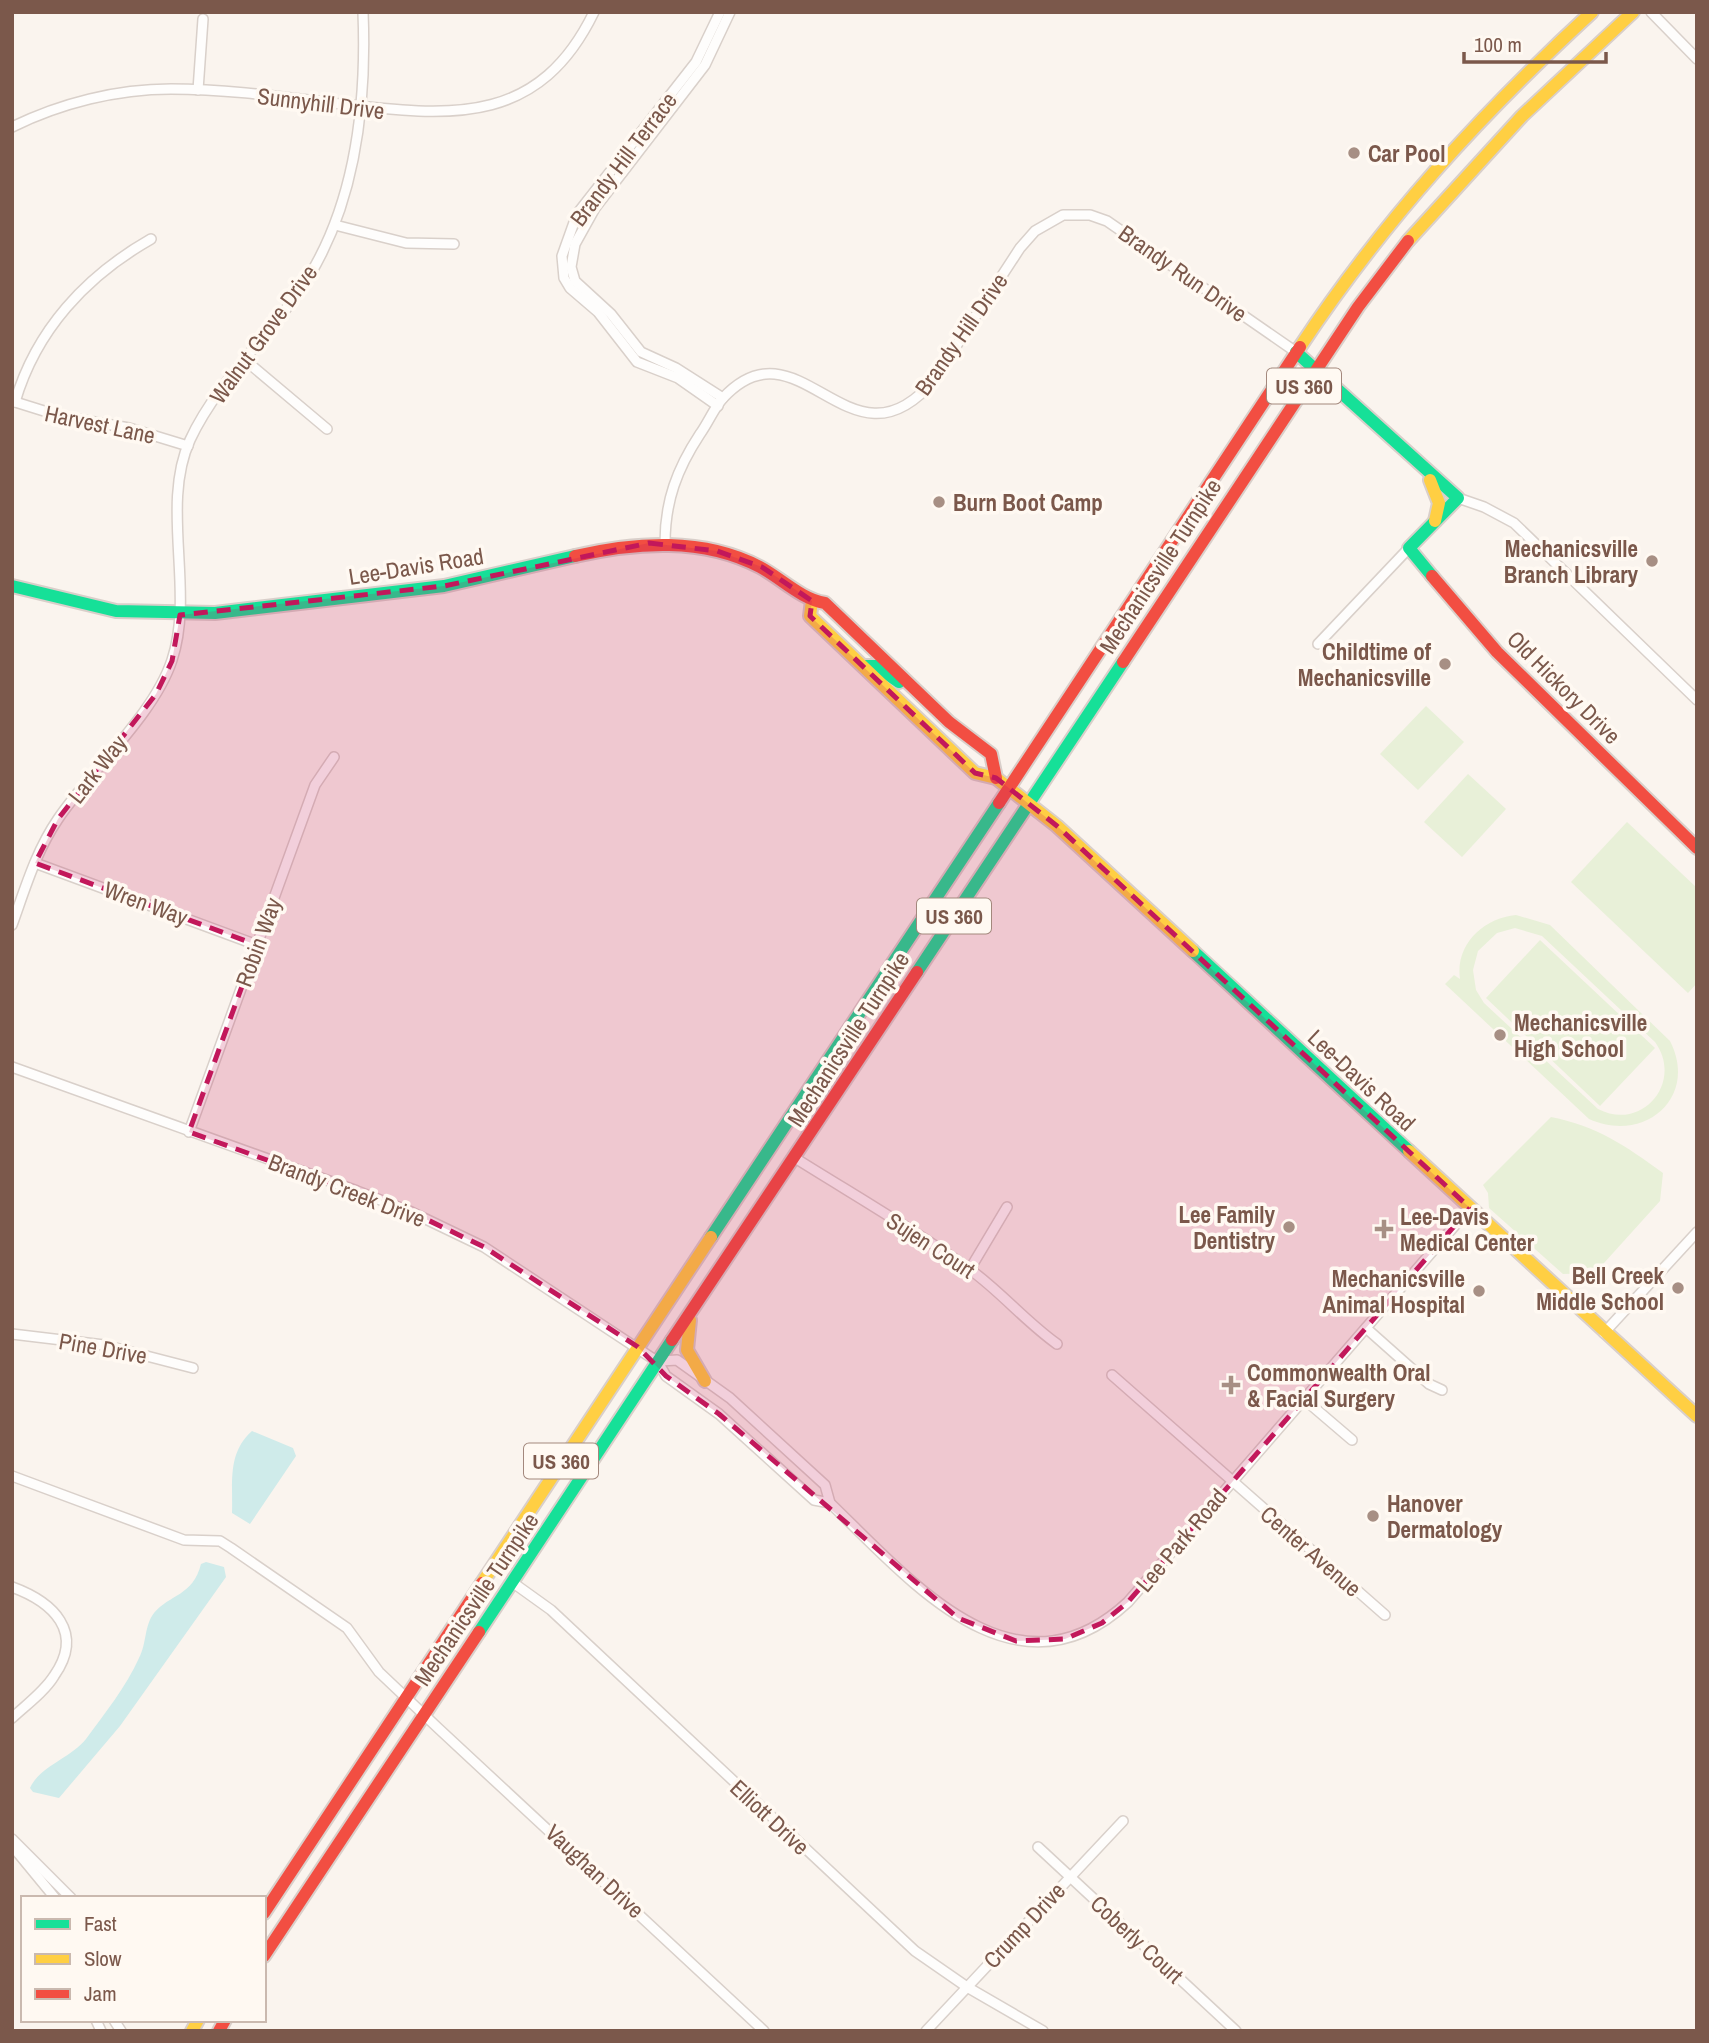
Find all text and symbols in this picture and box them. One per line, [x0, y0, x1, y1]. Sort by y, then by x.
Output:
scale bar [1464, 21, 1606, 65]
text: 100 m [1474, 30, 1522, 59]
street label: Sunnyhill Drive [256, 80, 386, 126]
street label: Brandy Hill Terrace [562, 86, 684, 232]
place label: Car Pool [1368, 138, 1446, 169]
marker: Car Pool [1346, 145, 1362, 161]
street label: Brandy Run Drive [1113, 217, 1253, 329]
street label: Walnut Grove Drive [202, 258, 324, 410]
street label: Brandy Hill Drive [907, 267, 1015, 401]
road number: US 360 [1267, 368, 1341, 404]
street label: Harvest Lane [42, 397, 158, 451]
street label: Mechanicsville Turnpike [1092, 473, 1228, 659]
place label: Burn Boot Camp [953, 487, 1103, 518]
marker: Burn Boot Camp [931, 494, 947, 510]
place label: Mechanicsville Branch Library [1504, 533, 1638, 590]
street label: Lee-Davis Road [346, 540, 486, 592]
marker: Mechanicsville Branch Library [1644, 553, 1660, 569]
street label: Old Hickory Drive [1500, 623, 1628, 751]
place label: Childtime of Mechanicsville [1298, 636, 1432, 693]
marker: Childtime of Mechanicsville [1437, 656, 1453, 672]
street label: Lark Way [60, 728, 134, 810]
street label: Wren Way [100, 874, 193, 933]
street label: Robin Way [228, 893, 289, 991]
road number: US 360 [917, 898, 991, 934]
street label: Mechanicsville Turnpike [780, 946, 916, 1132]
place label: Mechanicsville High School [1514, 1007, 1647, 1064]
street label: Lee-Davis Road [1302, 1022, 1422, 1138]
marker: Mechanicsville High School [1492, 1027, 1508, 1043]
street label: Brandy Creek Drive [264, 1146, 430, 1234]
place label: Lee Family Dentistry [1178, 1199, 1276, 1256]
place label: Lee-Davis Medical Center [1400, 1201, 1535, 1258]
street label: Sujen Court [881, 1205, 981, 1285]
marker: Lee Family Dentistry [1281, 1219, 1297, 1235]
marker: Lee-Davis Medical Center [1374, 1219, 1394, 1239]
place label: Bell Creek Middle School [1536, 1260, 1664, 1317]
place label: Mechanicsville Animal Hospital [1322, 1263, 1465, 1320]
marker: Bell Creek Middle School [1670, 1280, 1686, 1296]
marker: Mechanicsville Animal Hospital [1471, 1283, 1487, 1299]
street label: Pine Drive [56, 1325, 150, 1371]
place label: Commonwealth Oral & Facial Surgery [1247, 1357, 1430, 1414]
marker: Commonwealth Oral & Facial Surgery [1221, 1375, 1241, 1395]
road number: US 360 [524, 1444, 598, 1478]
street label: Lee Park Road [1129, 1482, 1233, 1598]
place label: Hanover Dermatology [1387, 1488, 1503, 1545]
street label: Center Avenue [1254, 1498, 1368, 1604]
street label: Mechanicsville Turnpike [407, 1506, 545, 1692]
marker: Hanover Dermatology [1365, 1508, 1381, 1524]
street label: Elliott Drive [724, 1772, 816, 1862]
street label: Vaughan Drive [539, 1817, 651, 1925]
street label: Crump Drive [976, 1875, 1072, 1975]
street label: Coberly Court [1084, 1888, 1190, 1990]
legend [21, 1896, 266, 2022]
text: Fast [84, 1909, 117, 1938]
text: Slow [84, 1944, 122, 1973]
text: Jam [84, 1979, 117, 2008]

